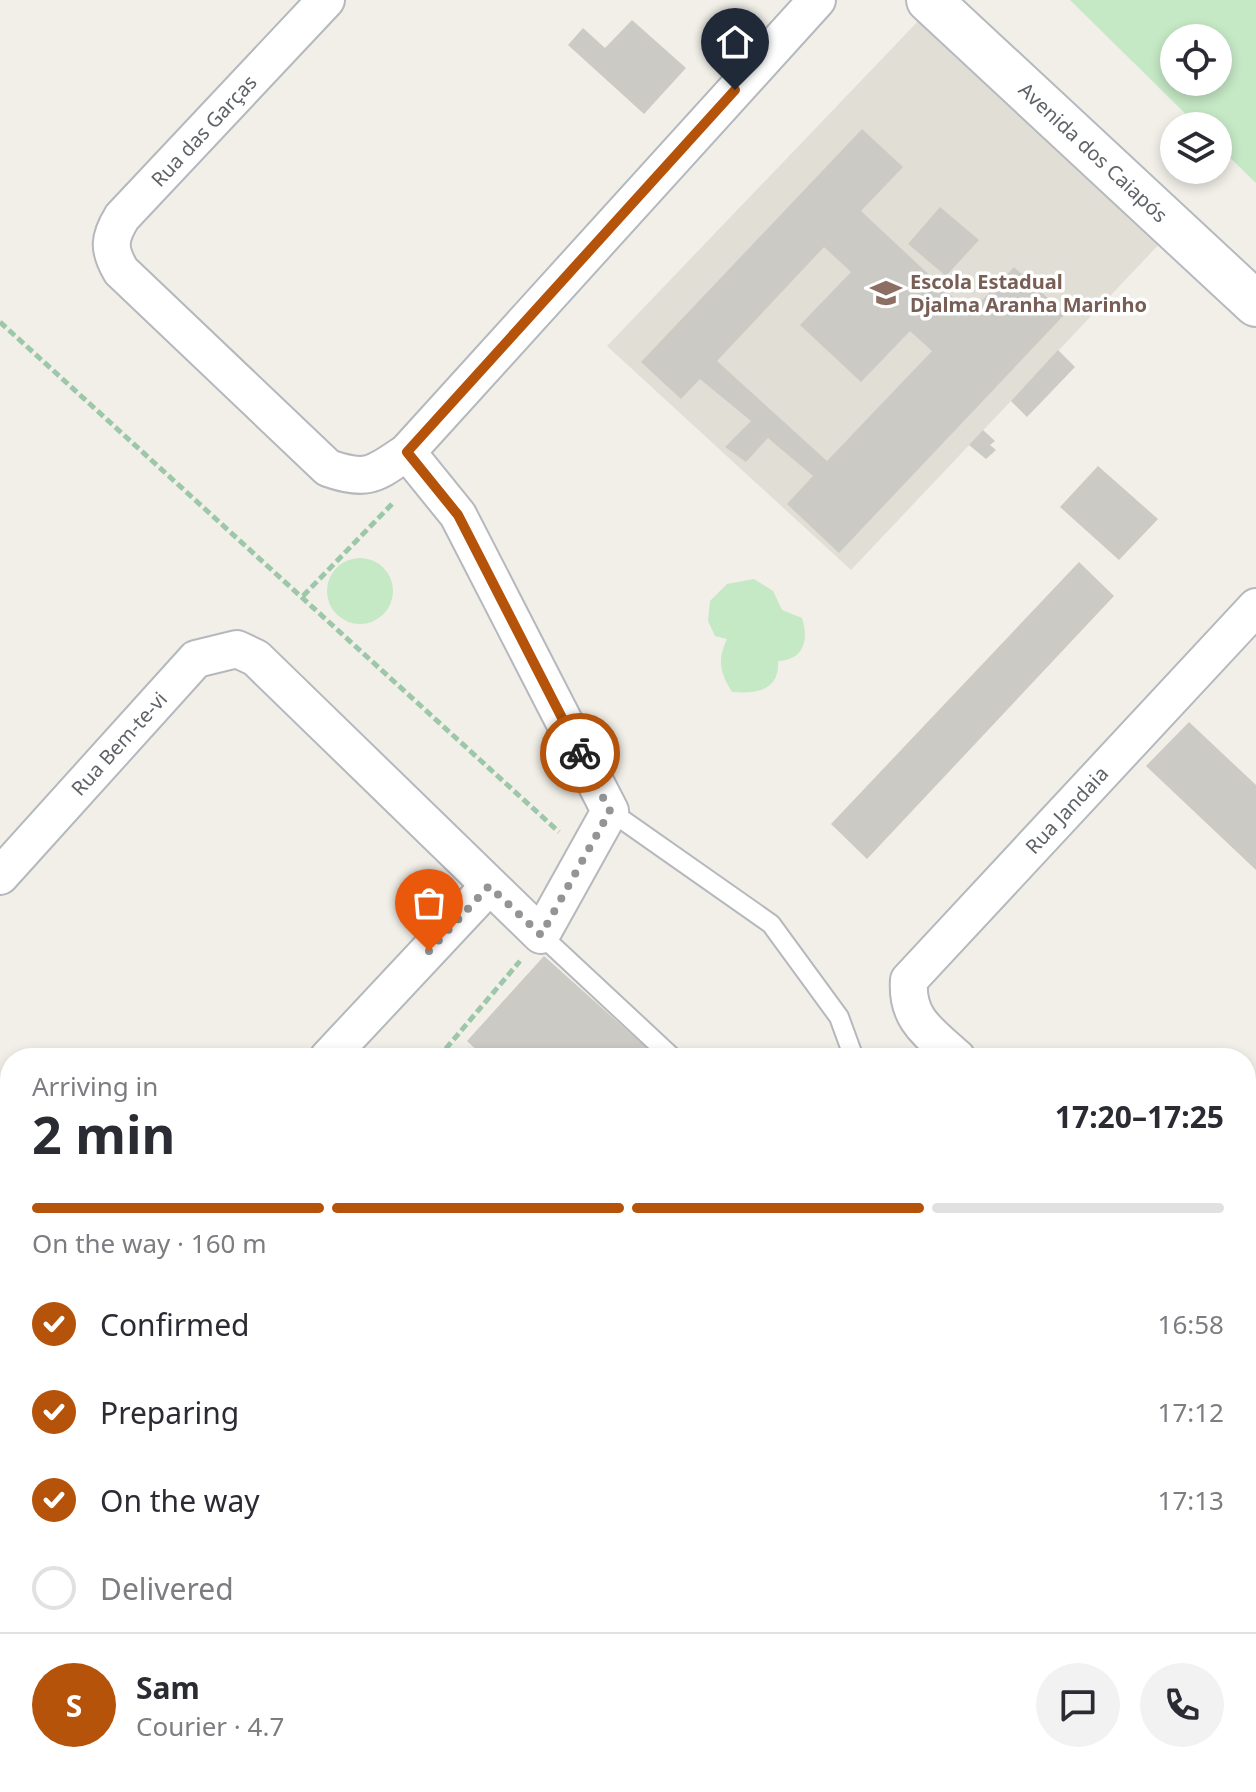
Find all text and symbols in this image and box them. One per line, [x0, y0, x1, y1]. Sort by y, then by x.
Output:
pin [701, 8, 769, 90]
icon: home [713, 20, 757, 64]
map controls [1160, 24, 1232, 184]
button: locate [1160, 24, 1232, 96]
street label: Rua das Garças [145, 69, 262, 192]
street label: Avenida dos Caiapós [1013, 76, 1174, 228]
button: layers [1160, 112, 1232, 184]
place label: Escola Estadual Djalma Aranha Marinho [910, 268, 1147, 318]
school or university icon: Escola Estadual Djalma Aranha Marinho [869, 276, 903, 310]
street label: Rua Bem-te-vi [65, 686, 173, 801]
courier [540, 713, 620, 793]
icon: bike [558, 731, 602, 775]
street label: Rua Jandaia [1019, 760, 1114, 859]
pin [395, 869, 463, 951]
icon: bag [407, 881, 451, 925]
text: Arriving in [32, 1068, 158, 1104]
text: 17:20–17:25 [1055, 1096, 1224, 1137]
text: 2 min [32, 1098, 175, 1169]
text: On the way · 160 m [32, 1225, 266, 1261]
icon: check [32, 1302, 76, 1346]
text: Confirmed [100, 1304, 250, 1345]
text: 16:58 [1158, 1306, 1224, 1342]
icon: check [32, 1390, 76, 1434]
text: Preparing [100, 1392, 239, 1433]
text: 17:12 [1158, 1394, 1224, 1430]
icon: check [32, 1478, 76, 1522]
text: On the way [100, 1480, 260, 1521]
text: 17:13 [1158, 1482, 1224, 1518]
text: Delivered [100, 1568, 234, 1609]
button: chat [1036, 1663, 1120, 1747]
button: phone [1140, 1663, 1224, 1747]
text: Sam [136, 1667, 200, 1708]
text: S [66, 1685, 82, 1726]
text: Courier · 4.7 [136, 1708, 284, 1744]

